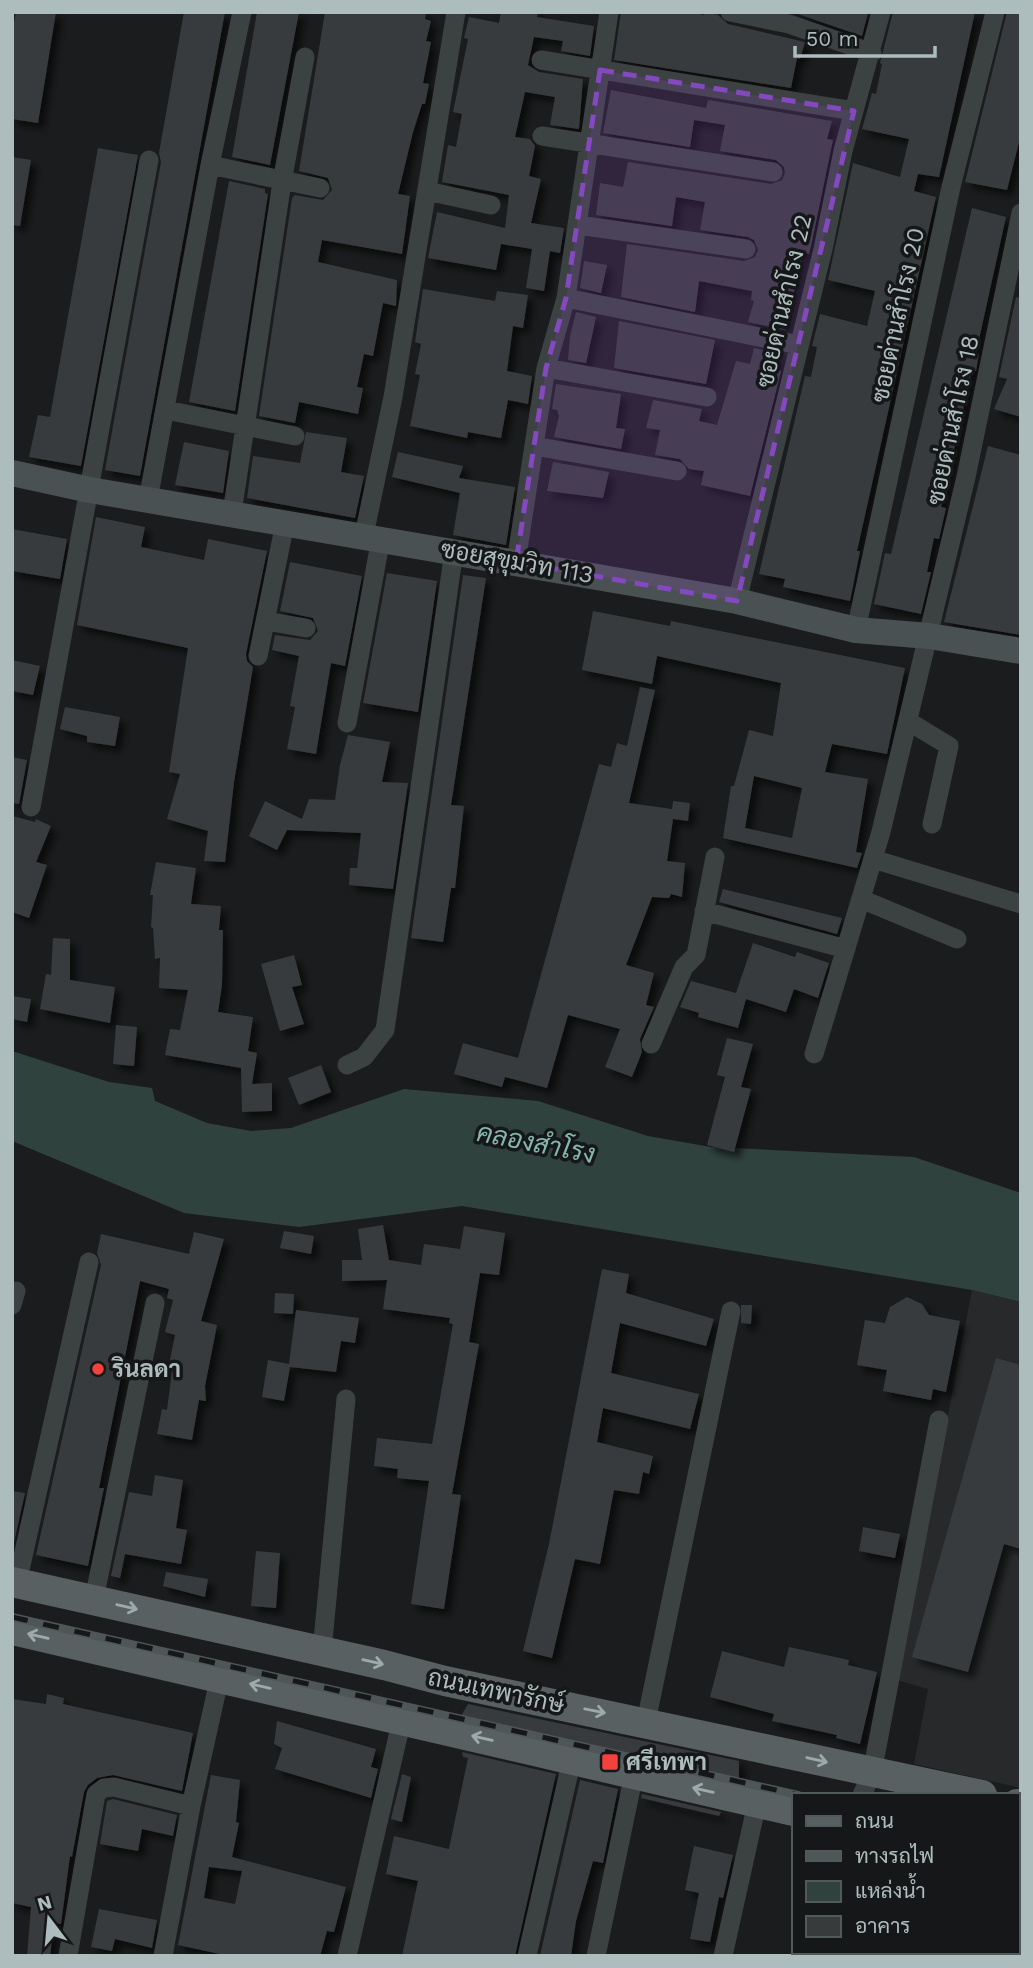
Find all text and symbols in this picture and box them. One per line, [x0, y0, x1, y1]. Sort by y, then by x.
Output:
scale bar [795, 14, 935, 58]
text: 50 m [806, 26, 858, 51]
street label: ซอยด่านสำโรง 22 [748, 211, 818, 390]
street label: ซอยด่านสำโรง 20 [864, 225, 930, 405]
street label: ซอยด่านสำโรง 18 [919, 332, 985, 507]
street label: ซอยสุขุมวิท 113 [438, 535, 595, 591]
water label: คลองสำโรง [474, 1116, 598, 1169]
place label: รินลดา [110, 1355, 181, 1383]
marker: รินลดา [90, 1361, 106, 1377]
one-way arrow [115, 1600, 138, 1614]
one-way arrow [27, 1629, 50, 1642]
one-way arrow [361, 1656, 384, 1669]
street label: ถนนเทพารักษ์ [425, 1661, 568, 1719]
one-way arrow [249, 1679, 272, 1692]
one-way arrow [583, 1705, 606, 1719]
one-way arrow [471, 1731, 493, 1744]
place label: ศรีเทพา [626, 1747, 707, 1776]
marker: ศรีเทพา [600, 1752, 620, 1772]
one-way arrow [805, 1754, 828, 1768]
one-way arrow [692, 1783, 715, 1797]
legend [792, 1793, 1019, 1954]
text: ถนน [855, 1808, 894, 1833]
text: ทางรถไฟ [855, 1843, 934, 1868]
text: แหล่งน้ำ [855, 1873, 926, 1903]
north arrow [14, 1884, 84, 1954]
text: N [35, 1890, 54, 1916]
text: อาคาร [855, 1913, 911, 1938]

